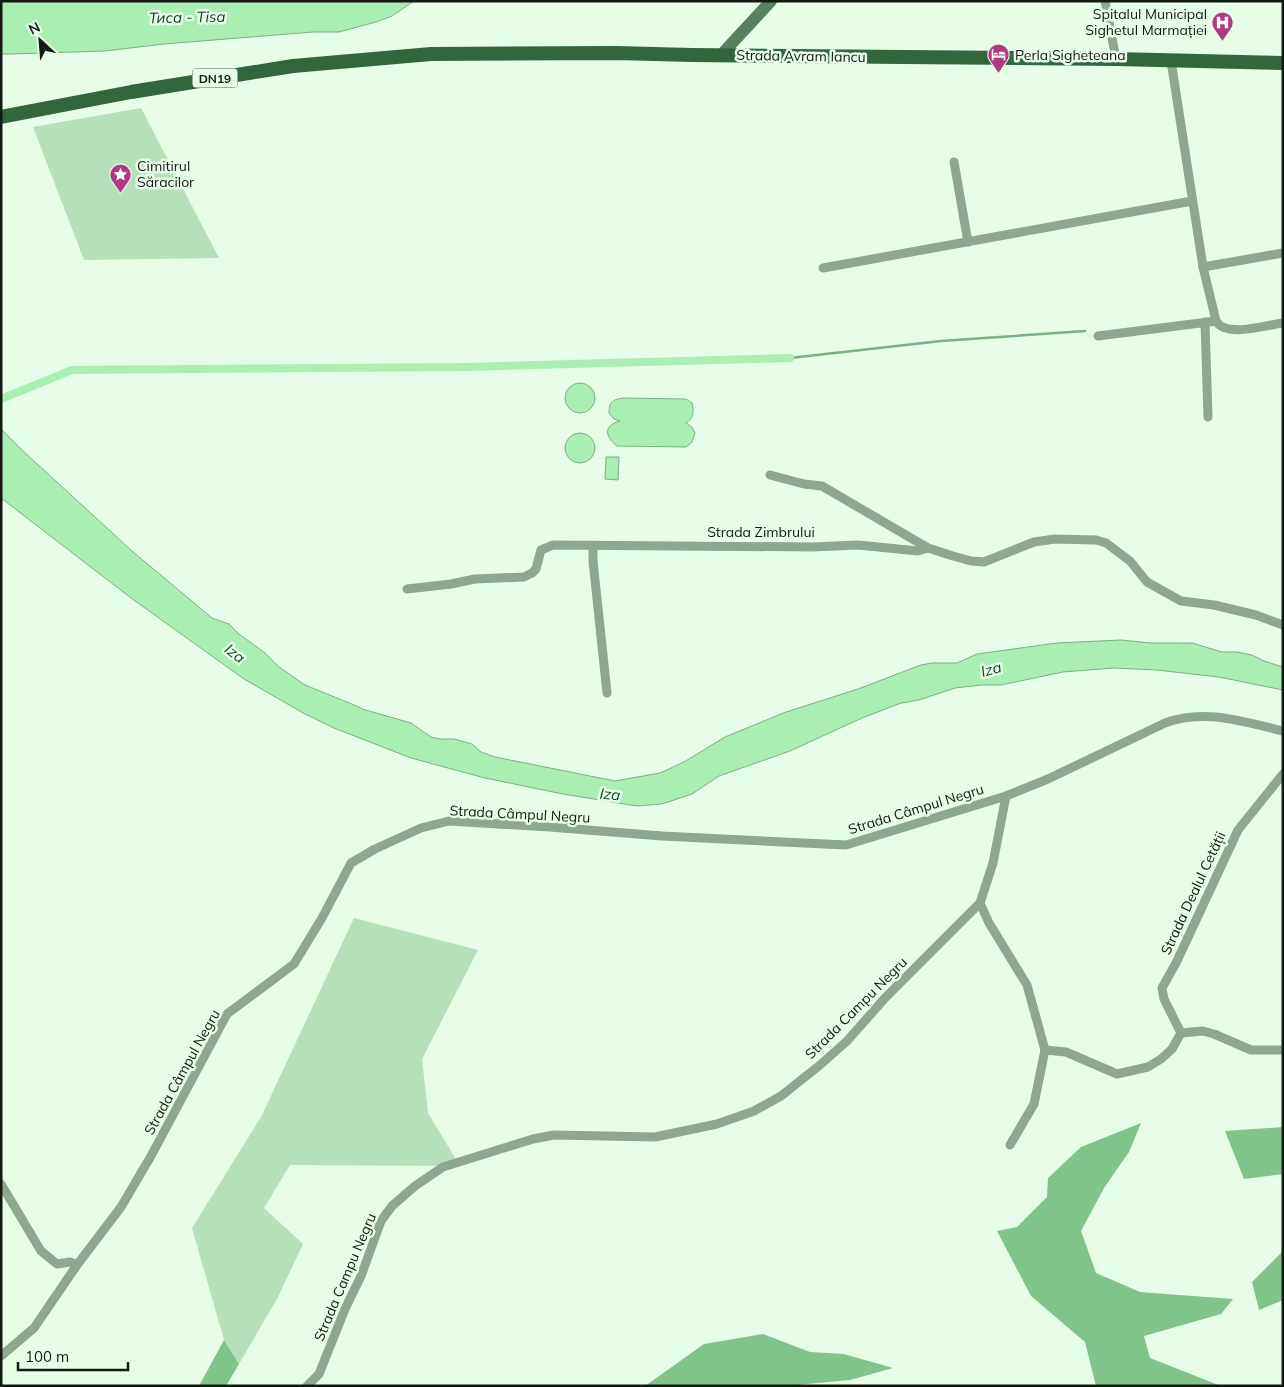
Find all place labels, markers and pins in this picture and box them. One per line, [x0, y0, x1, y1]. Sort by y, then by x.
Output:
place label: Spitalul Municipal Sighetul Marmației [1085, 5, 1207, 39]
hospital icon: Spitalul Municipal Sighetul Marmației [1211, 10, 1235, 41]
hotel icon: Perla Sigheteana [987, 43, 1011, 74]
place label: Perla Sigheteana [1015, 46, 1126, 64]
place label: Cimitirul Săracilor [137, 157, 195, 191]
place icon: Cimitirul Săracilor [109, 162, 133, 193]

